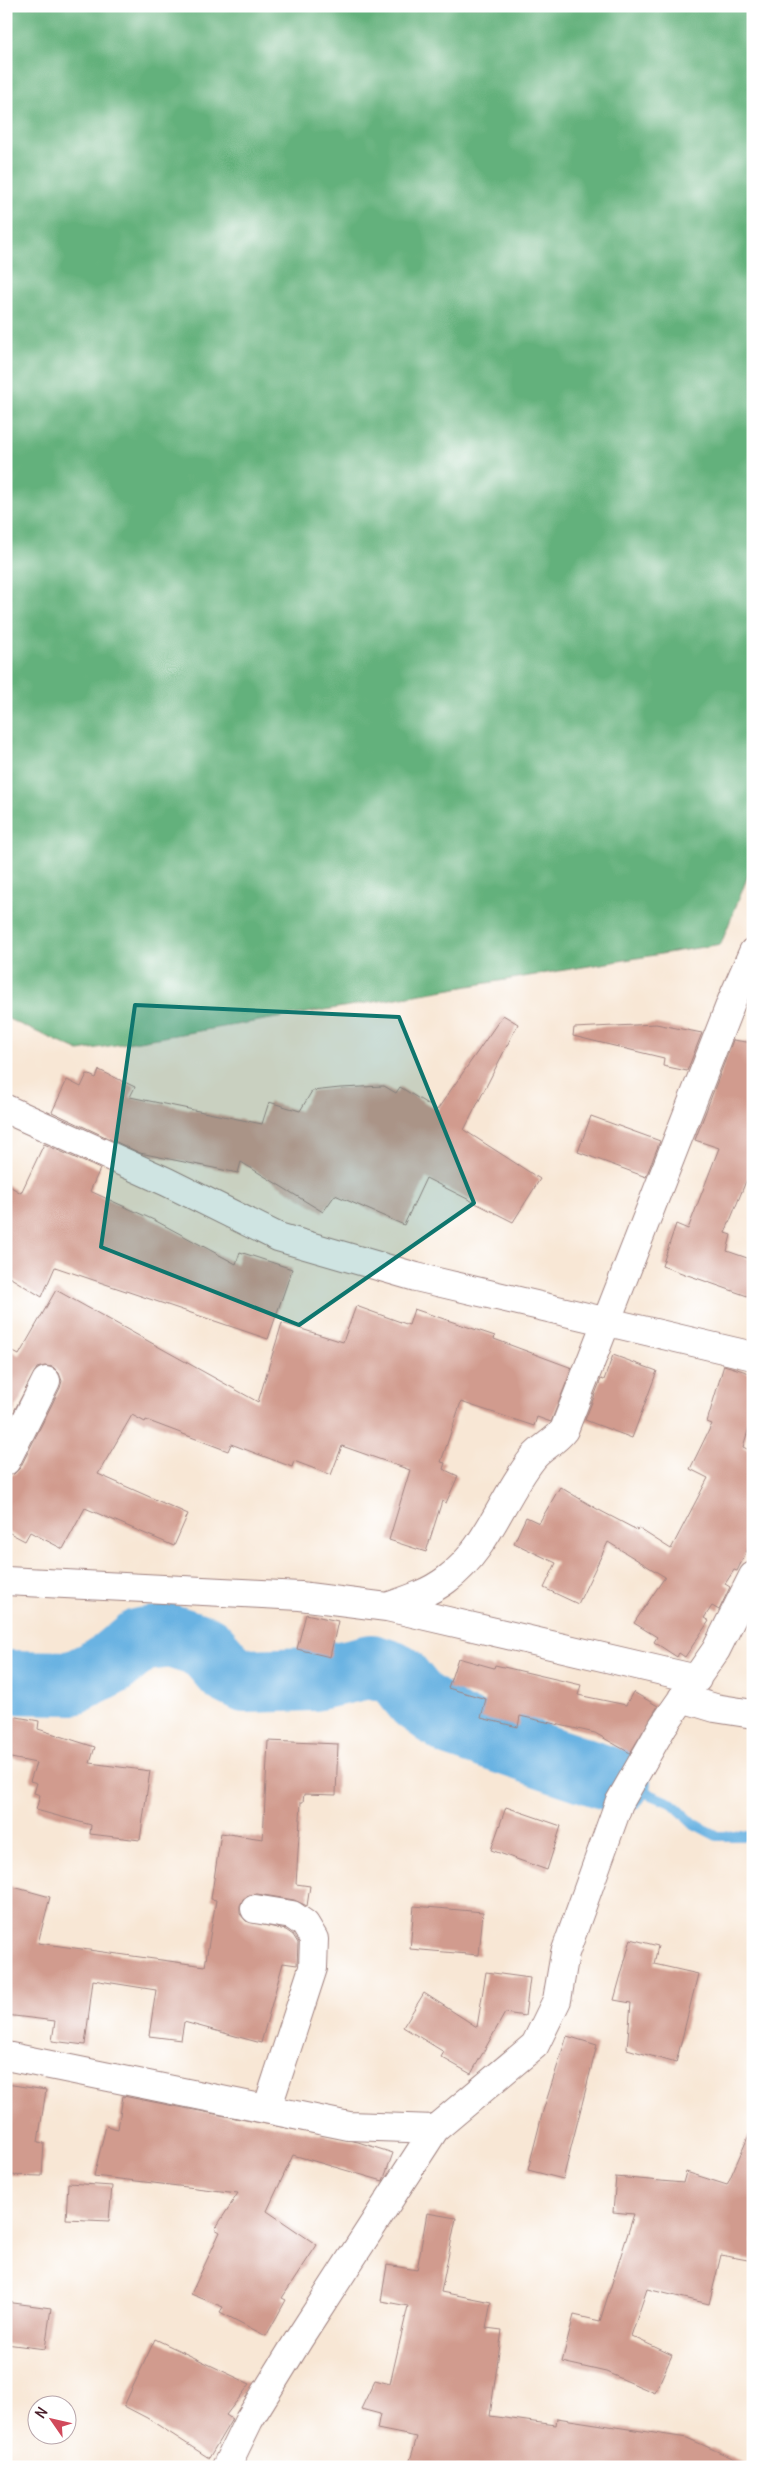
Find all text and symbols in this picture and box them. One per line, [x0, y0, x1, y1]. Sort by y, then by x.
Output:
north arrow [28, 2396, 78, 2446]
text: N [31, 2404, 51, 2422]

